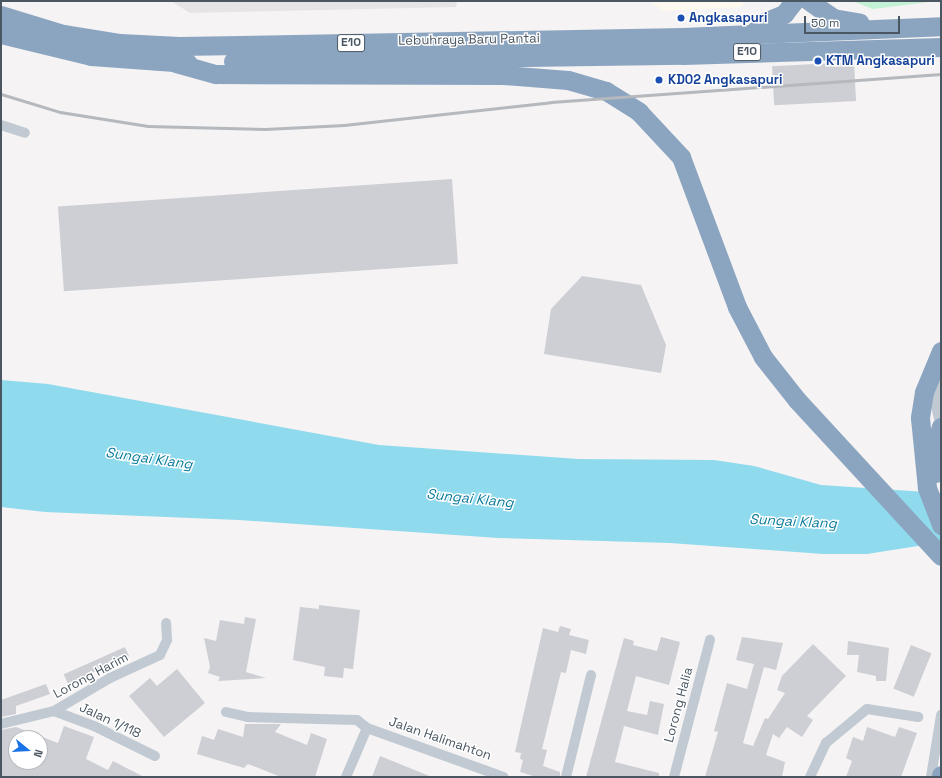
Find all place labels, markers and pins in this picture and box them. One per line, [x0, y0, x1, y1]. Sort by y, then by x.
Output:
place label: Angkasapuri [689, 10, 767, 26]
marker: Angkasapuri [676, 13, 686, 23]
place label: KTM Angkasapuri [826, 53, 935, 69]
marker: KTM Angkasapuri [813, 56, 823, 66]
place label: KD02 Angkasapuri [668, 72, 783, 88]
marker: KD02 Angkasapuri [653, 74, 665, 86]

